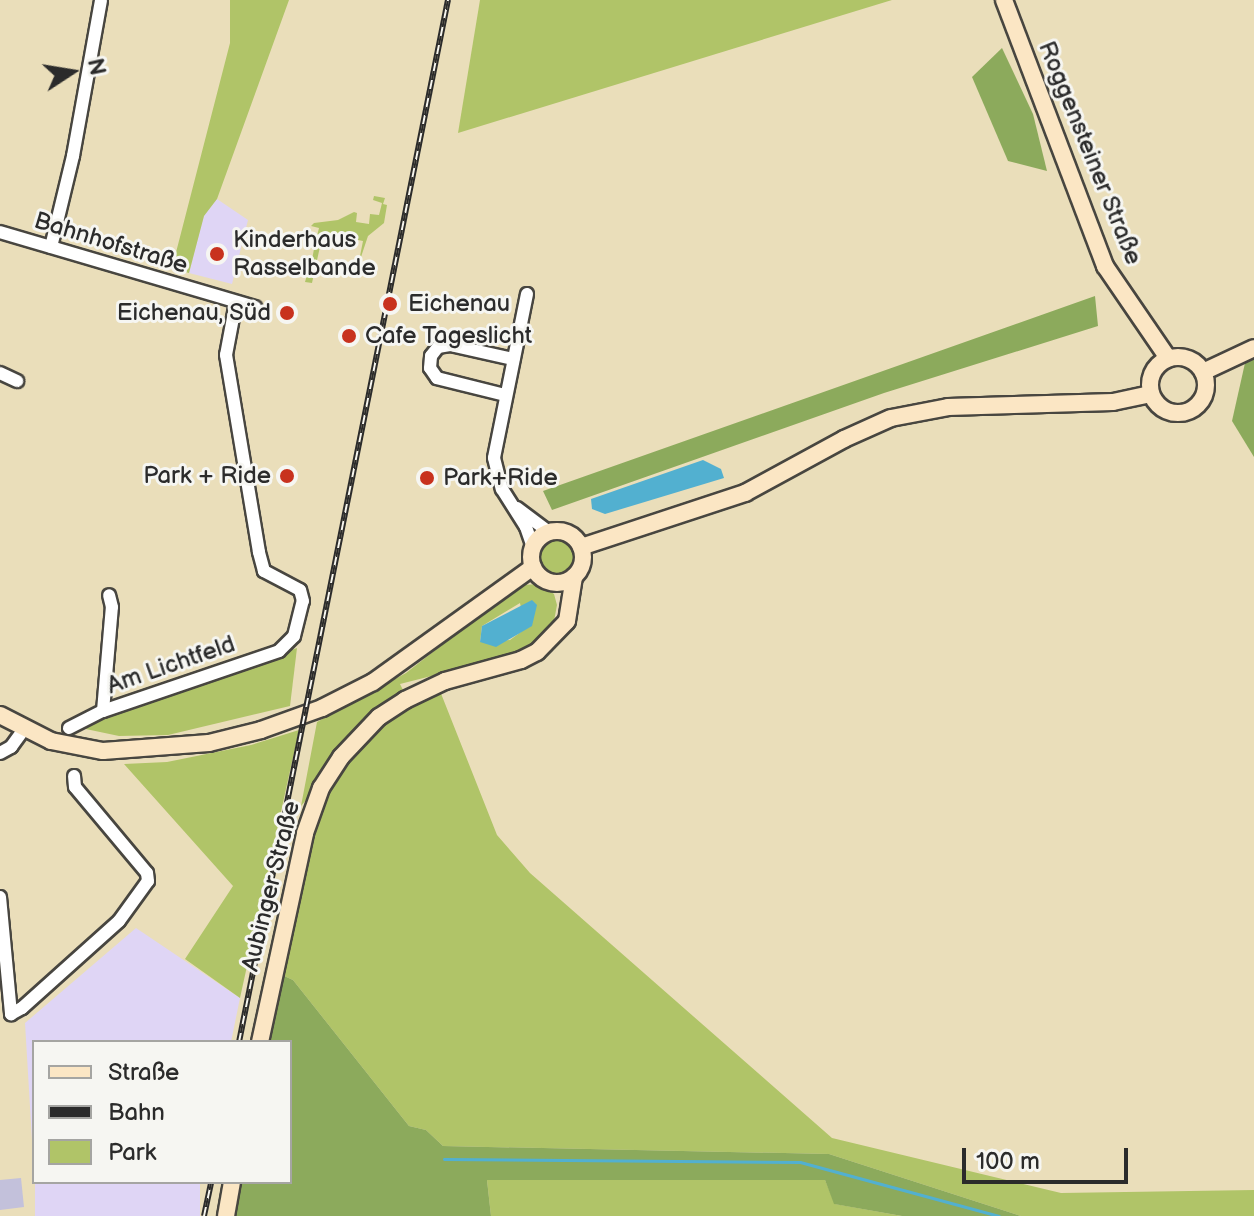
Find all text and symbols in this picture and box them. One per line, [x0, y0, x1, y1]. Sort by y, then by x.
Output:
north arrow [32, 32, 112, 112]
street label: Roggensteiner Straße [1032, 37, 1148, 269]
text: N [81, 56, 111, 78]
street label: Bahnhofstraße [31, 206, 191, 280]
place label: Kinderhaus Rasselbande [233, 226, 376, 282]
marker: Kinderhaus Rasselbande [208, 245, 226, 263]
place label: Eichenau [408, 290, 510, 318]
marker: Eichenau [379, 293, 401, 315]
place label: Eichenau, Süd [116, 299, 271, 327]
marker: Eichenau, Süd [278, 304, 296, 322]
place label: Cafe Tageslicht [365, 322, 533, 350]
marker: Cafe Tageslicht [340, 327, 358, 345]
place label: Park + Ride [143, 462, 271, 490]
place label: Park+Ride [443, 464, 558, 492]
marker: Park + Ride [278, 467, 296, 485]
marker: Park+Ride [418, 469, 436, 487]
street label: Am Lichtfeld [103, 630, 239, 700]
street label: Aubinger Straße [236, 798, 306, 974]
legend [32, 1040, 292, 1184]
text: Straße [108, 1058, 179, 1087]
text: Bahn [108, 1098, 165, 1127]
scale bar [966, 1132, 1132, 1182]
text: Park [108, 1138, 156, 1167]
text: 100 m [976, 1147, 1040, 1176]

